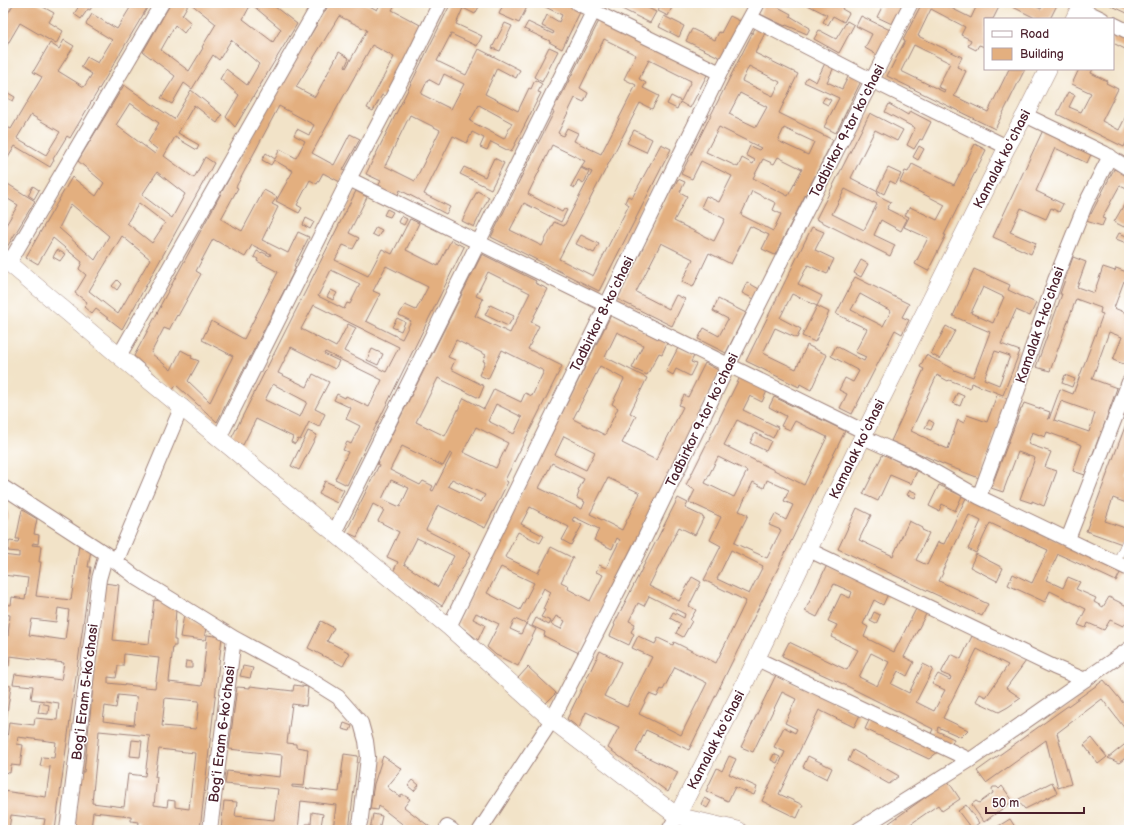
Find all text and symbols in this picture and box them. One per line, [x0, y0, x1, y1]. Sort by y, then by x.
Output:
legend [984, 18, 1114, 70]
text: Road [1020, 27, 1049, 42]
text: Building [1020, 47, 1064, 62]
street label: Tadbirkor 9-tor koʻchasi [806, 61, 888, 201]
street label: Kamalak koʻchasi [970, 107, 1034, 211]
street label: Tadbirkor 8-koʻchasi [567, 253, 637, 375]
street label: Kamalak 9-koʻchasi [1012, 264, 1068, 386]
street label: Tadbirkor 9-tor koʻchasi [662, 350, 742, 490]
street label: Kamalak koʻchasi [825, 396, 889, 502]
street label: Bogʻi Eram 5-koʻchasi [68, 623, 102, 761]
street label: Bogʻi Eram 6-koʻchasi [205, 665, 239, 803]
street label: Kamalak koʻchasi [684, 688, 748, 792]
scale bar [986, 789, 1084, 815]
text: 50 m [992, 796, 1019, 811]

